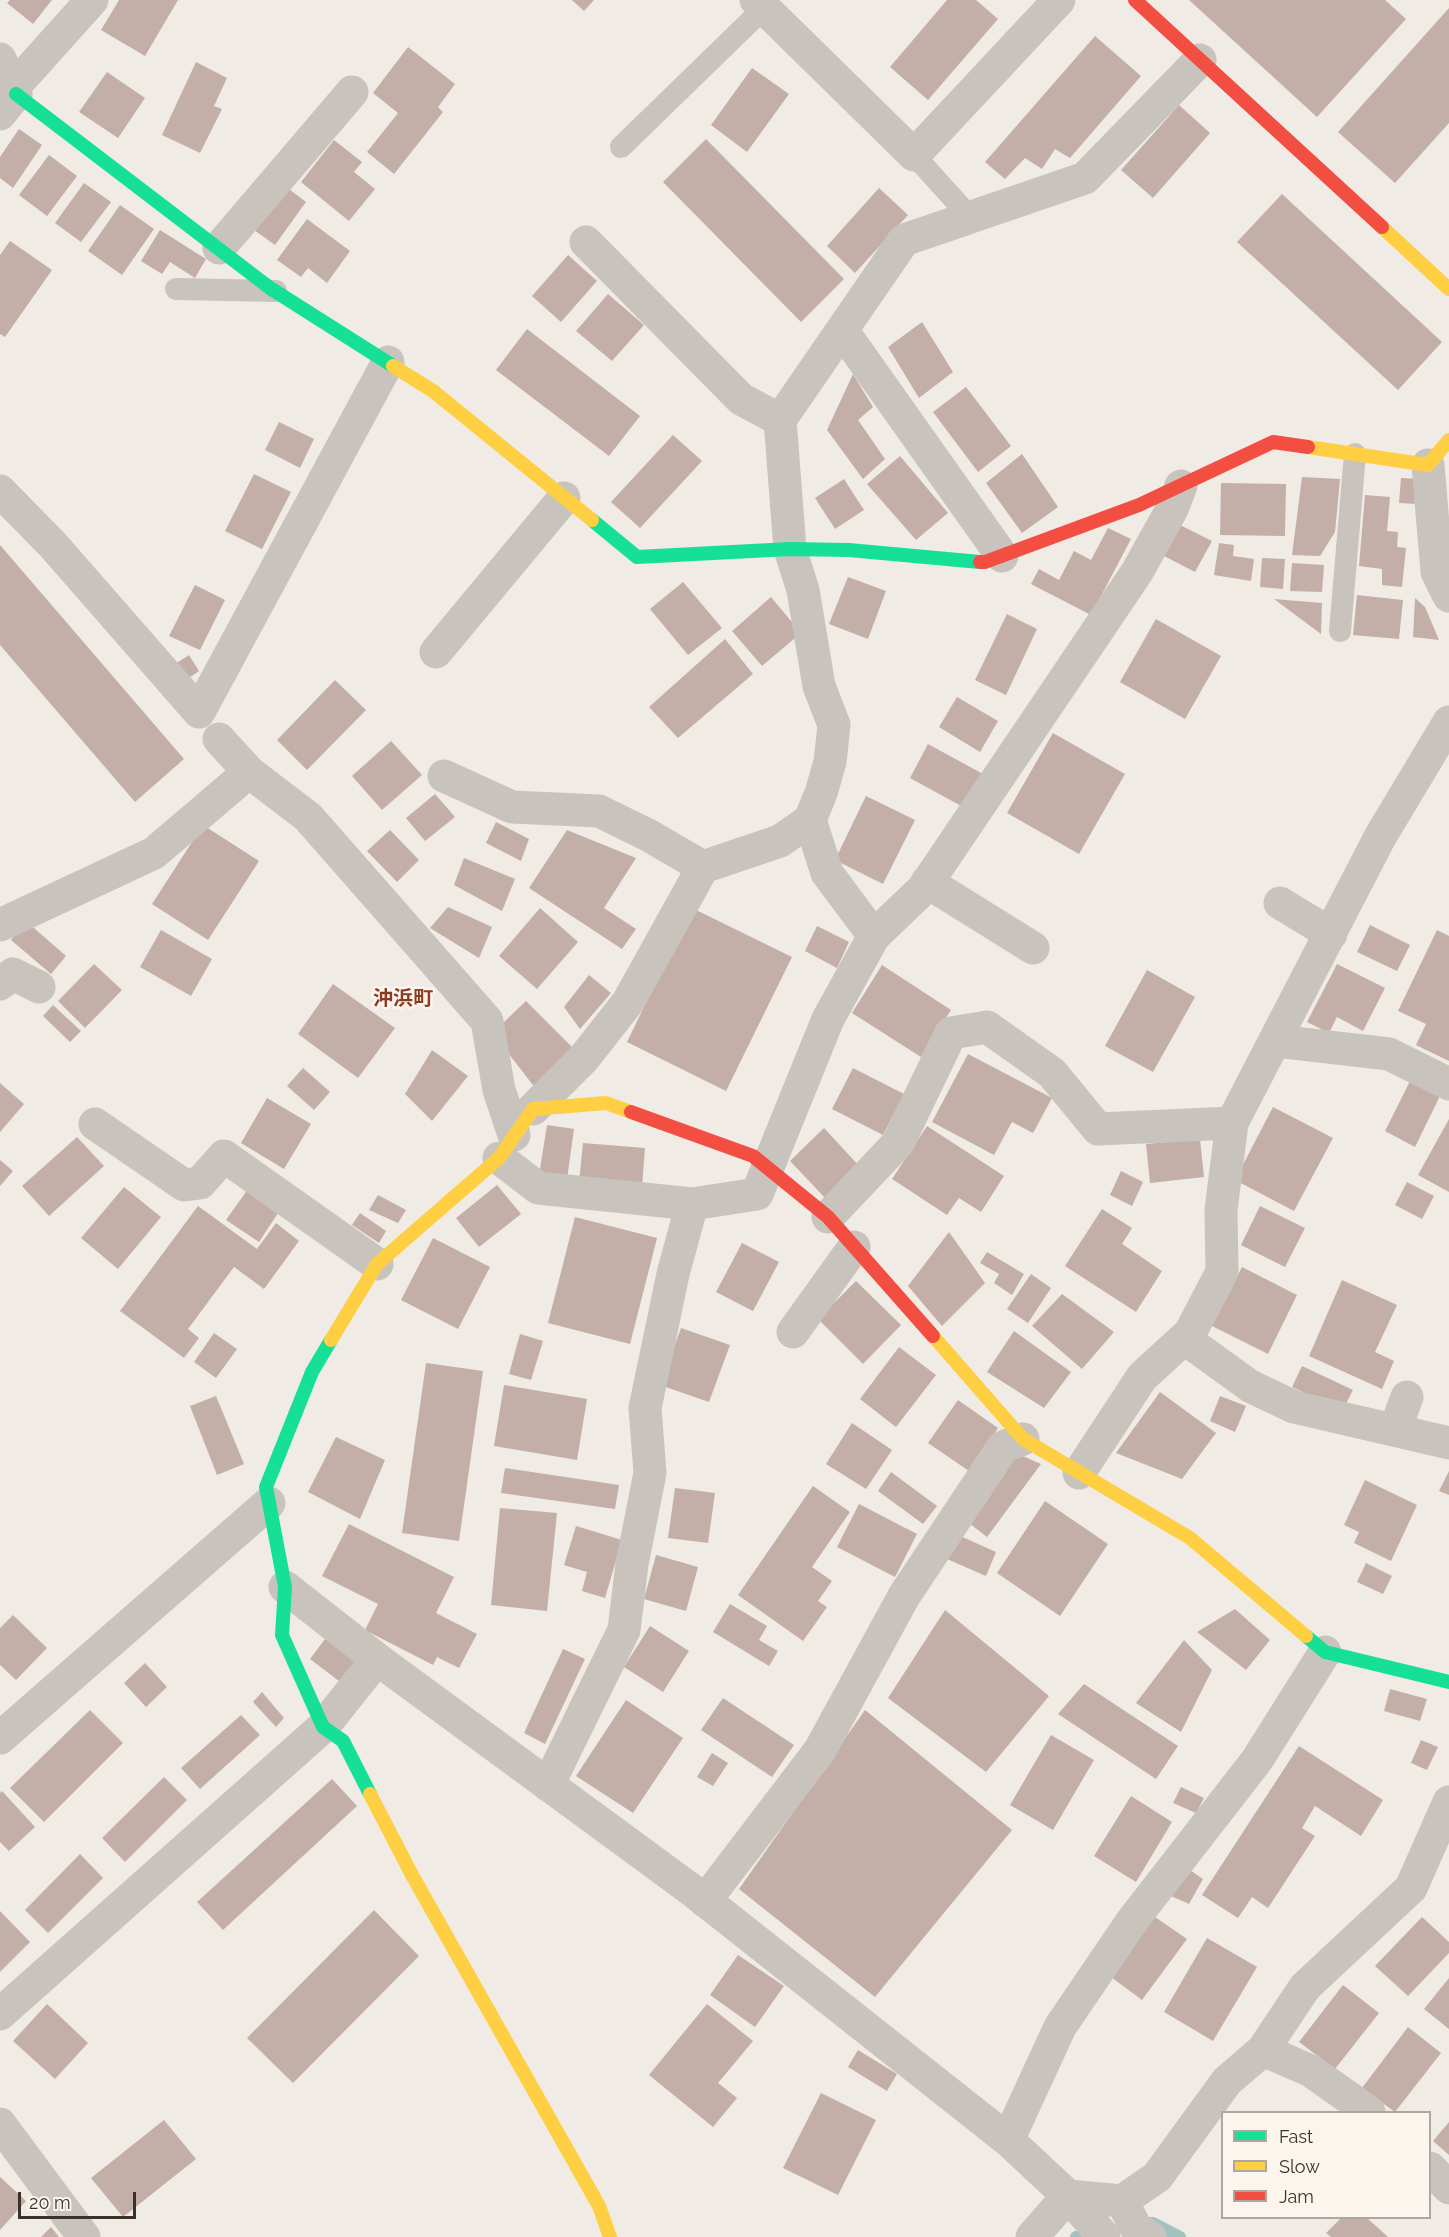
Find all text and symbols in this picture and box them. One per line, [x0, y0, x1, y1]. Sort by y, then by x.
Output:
district label: 沖浜町 [373, 987, 433, 1011]
legend [1221, 2111, 1431, 2219]
text: Fast [1279, 2126, 1313, 2147]
text: Slow [1279, 2156, 1320, 2177]
scale bar [21, 2180, 140, 2218]
text: Jam [1279, 2186, 1314, 2207]
text: 20 m [29, 2192, 71, 2213]

